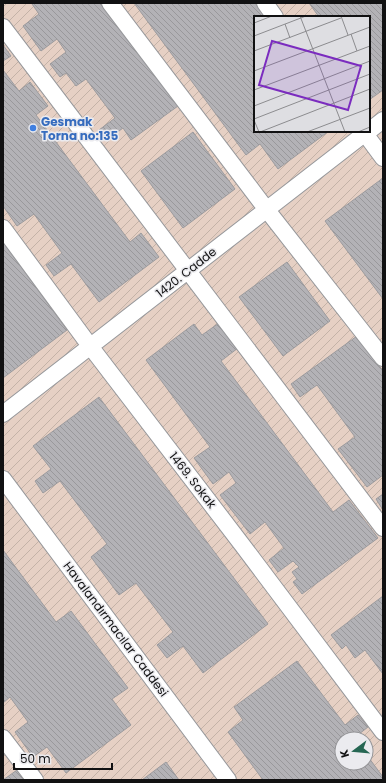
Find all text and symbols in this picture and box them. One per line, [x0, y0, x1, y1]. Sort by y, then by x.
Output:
inset map [254, 16, 370, 132]
place label: Gesmak Torna no:135 [41, 113, 119, 144]
marker: Gesmak Torna no:135 [28, 123, 38, 133]
street label: 1420. Cadde [152, 243, 220, 301]
street label: 1469. Sokak [166, 448, 221, 512]
street label: Havalandırmacılar Caddesi [59, 558, 173, 700]
north arrow [334, 731, 374, 771]
scale bar [14, 745, 112, 771]
text: K [336, 748, 353, 760]
text: 50 m [20, 750, 51, 767]

